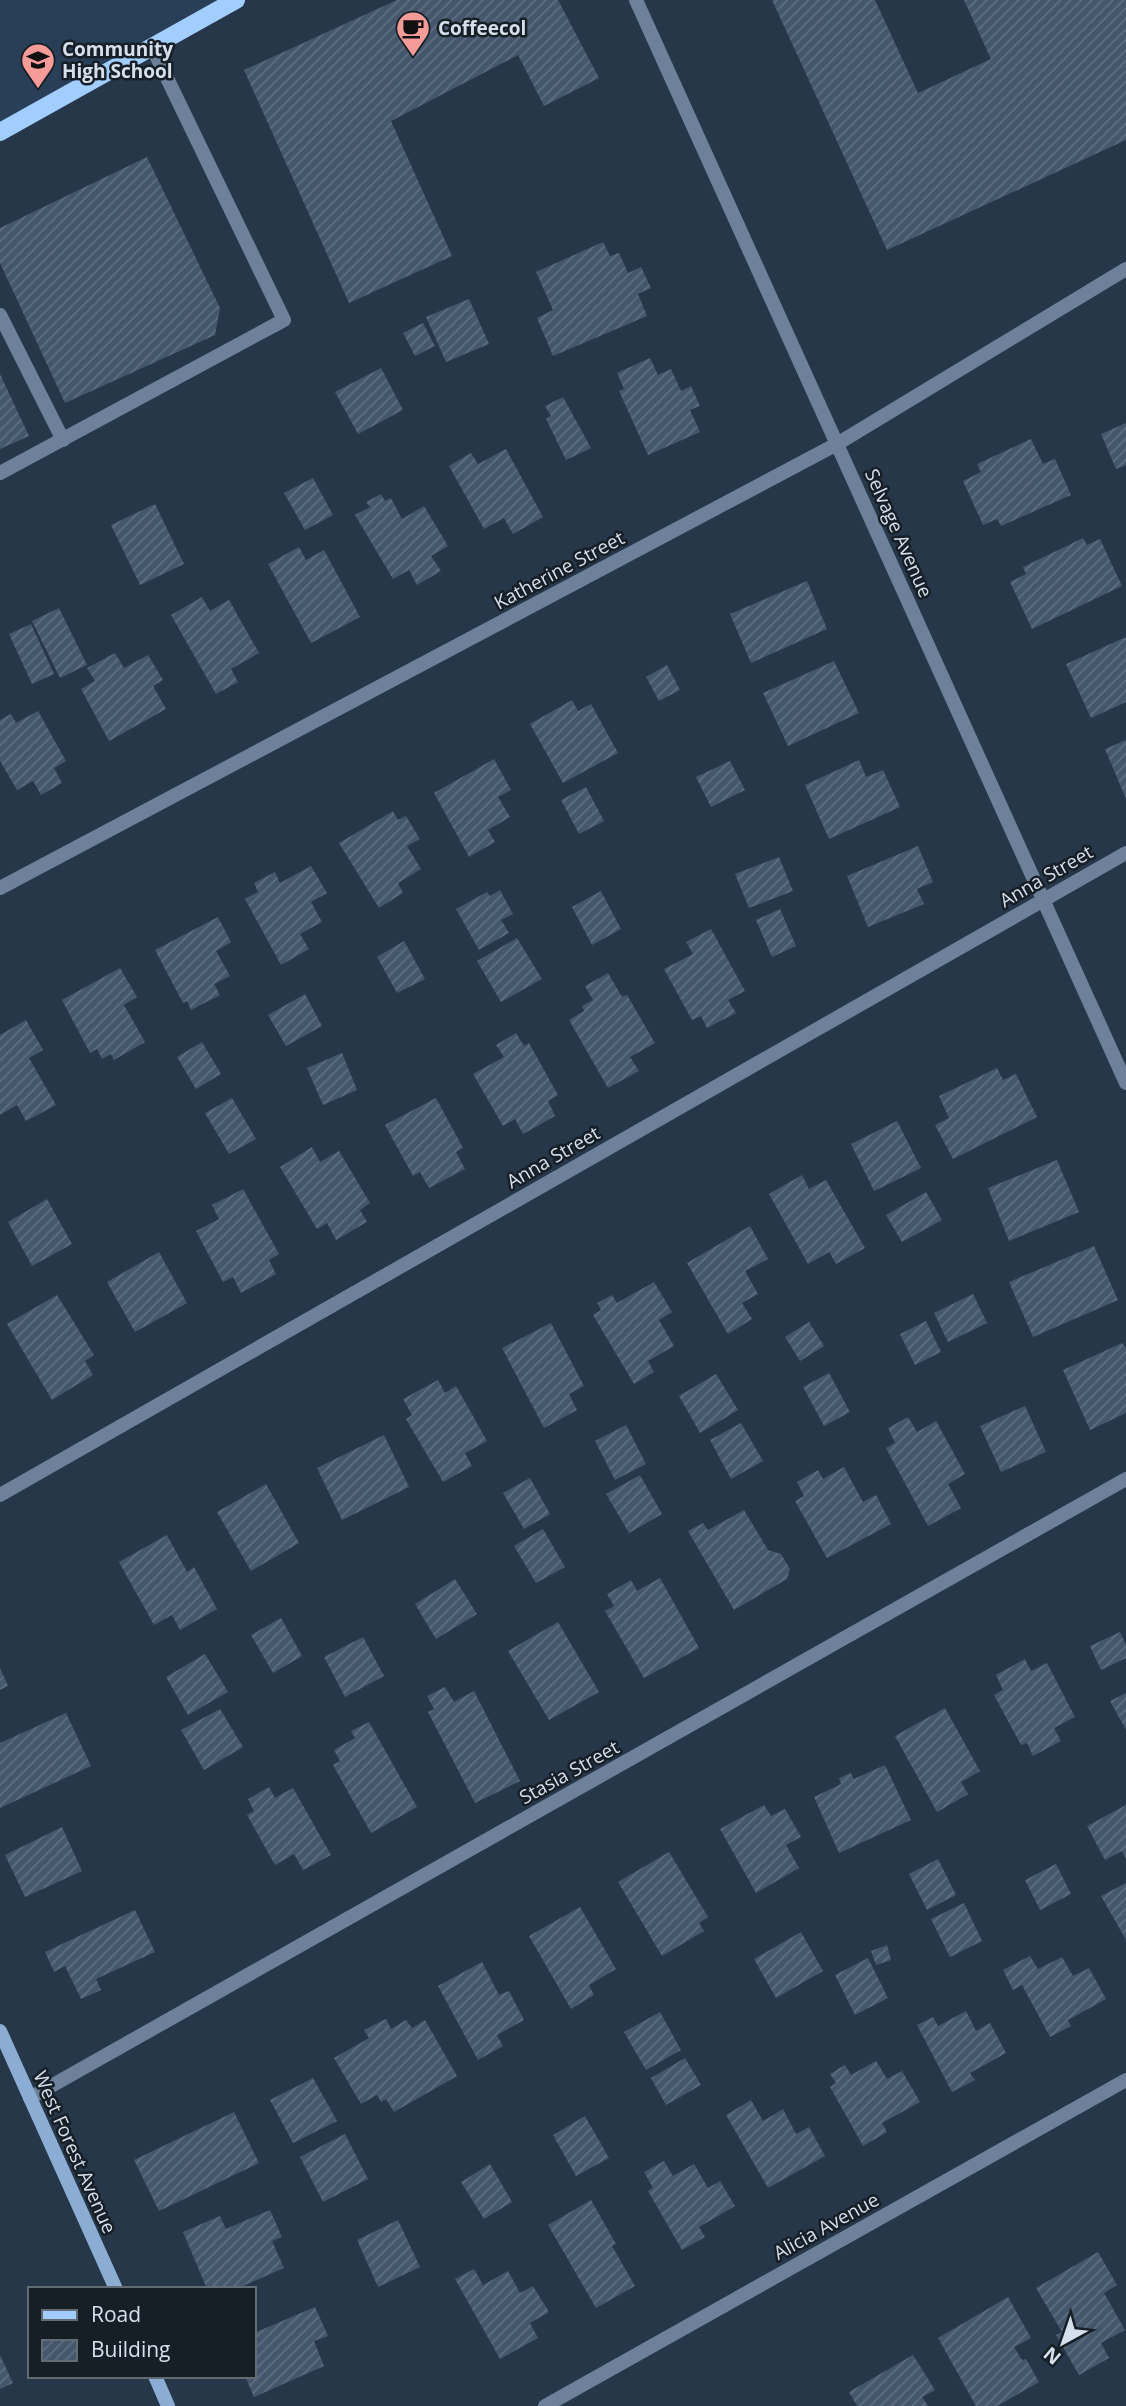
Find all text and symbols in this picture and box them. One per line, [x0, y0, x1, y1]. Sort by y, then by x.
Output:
cafe icon: Coffeecol [394, 9, 432, 58]
place label: Coffeecol [438, 15, 526, 41]
place label: Community High School [62, 36, 173, 84]
school or university icon: Community High School [19, 41, 57, 90]
street label: Selvage Avenue [859, 465, 939, 601]
street label: Katherine Street [489, 525, 629, 615]
street label: Anna Street [995, 839, 1098, 913]
street label: Anna Street [502, 1120, 605, 1194]
street label: Stasia Street [515, 1734, 624, 1810]
street label: West Forest Avenue [27, 2067, 123, 2237]
street label: Alicia Avenue [768, 2186, 884, 2266]
legend [28, 2287, 256, 2378]
text: Road [91, 2300, 141, 2328]
north arrow [1028, 2308, 1098, 2378]
text: Building [91, 2335, 170, 2363]
text: N [1038, 2341, 1066, 2371]

